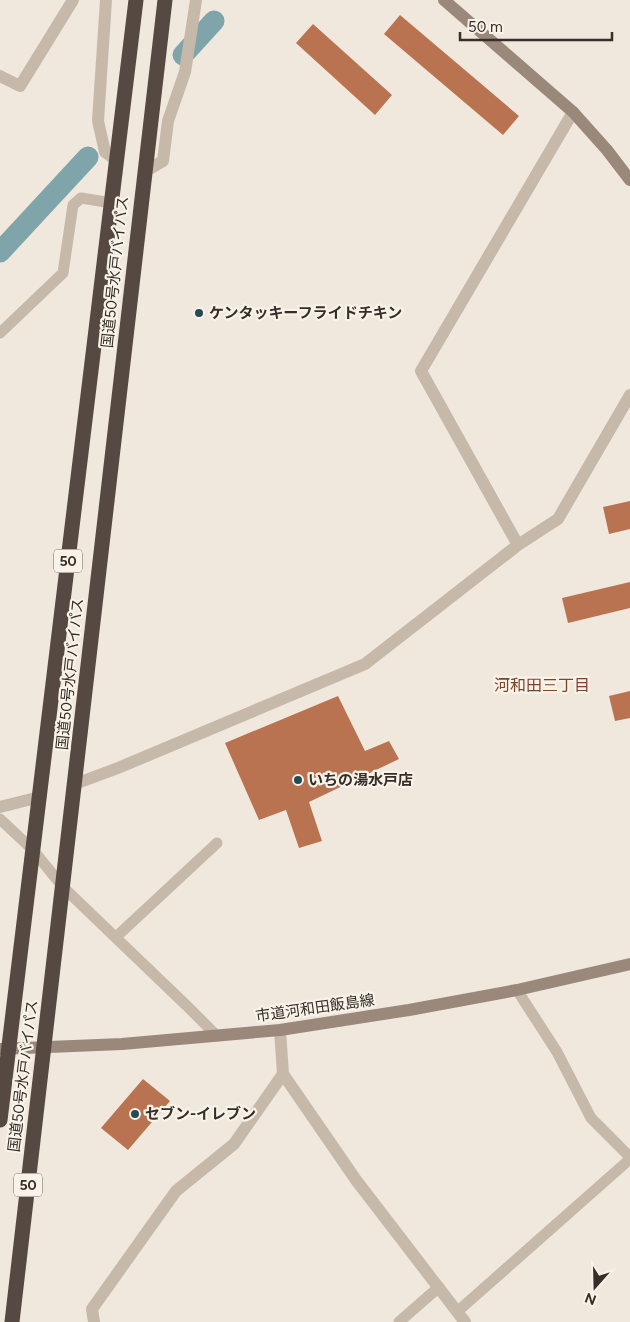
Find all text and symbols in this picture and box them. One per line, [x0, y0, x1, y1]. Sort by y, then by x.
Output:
scale bar [460, 10, 612, 42]
text: 50 m [468, 18, 503, 36]
street label: 国道50号水戸バイパス [98, 195, 132, 349]
place label: ケンタッキーフライドチキン [209, 304, 402, 322]
marker: ケンタッキーフライドチキン [193, 307, 205, 319]
road number: 50 [54, 550, 82, 572]
street label: 国道50号水戸バイパス [53, 597, 87, 751]
district label: 河和田三丁目 [494, 676, 590, 695]
place label: いちの湯水戸店 [308, 771, 413, 789]
marker: いちの湯水戸店 [292, 774, 304, 786]
street label: 市道河和田飯島線 [254, 991, 376, 1025]
street label: 国道50号水戸バイパス [5, 999, 41, 1153]
place label: セブン-イレブン [145, 1105, 256, 1123]
marker: セブン-イレブン [129, 1108, 141, 1120]
road number: 50 [14, 1174, 42, 1196]
north arrow [570, 1262, 620, 1312]
text: N [583, 1289, 599, 1309]

